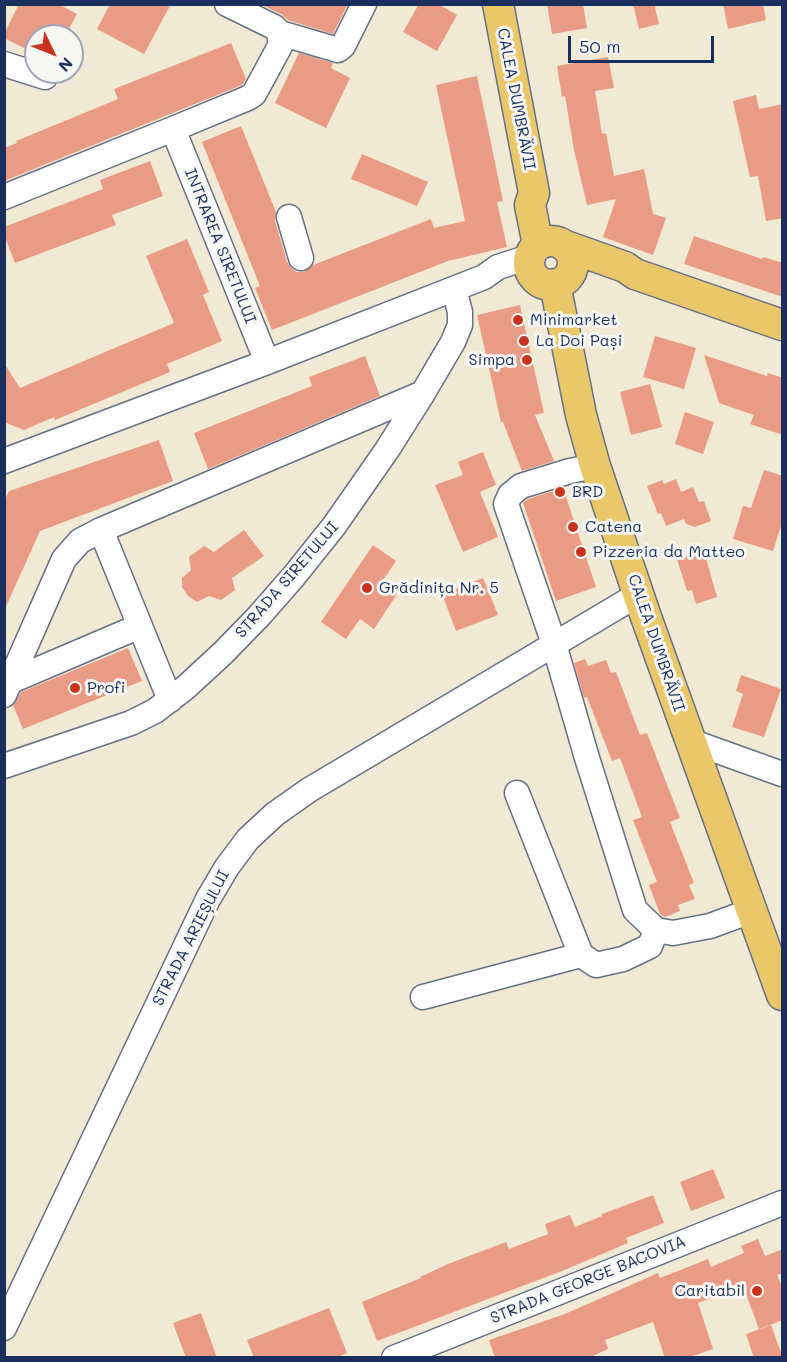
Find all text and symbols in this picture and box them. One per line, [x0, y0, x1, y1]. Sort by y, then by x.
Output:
north arrow [24, 24, 84, 84]
scale bar [571, 24, 716, 62]
street label: CALEA DUMBRĂVII [493, 27, 539, 171]
text: 50 m [579, 34, 621, 58]
text: N [54, 54, 78, 77]
street label: INTRAREA SIRETULUI [180, 166, 260, 326]
place label: Minimarket [530, 310, 618, 330]
marker: Minimarket [511, 313, 525, 327]
place label: La Doi Pași [536, 331, 622, 351]
marker: La Doi Pași [517, 334, 531, 348]
place label: Simpa [469, 350, 515, 370]
marker: Simpa [520, 353, 534, 367]
place label: BRD [572, 482, 603, 502]
marker: BRD [553, 485, 567, 499]
place label: Catena [585, 517, 642, 537]
street label: STRADA SIRETULUI [231, 518, 343, 642]
marker: Catena [566, 520, 580, 534]
place label: Pizzeria da Matteo [593, 542, 745, 562]
marker: Pizzeria da Matteo [574, 545, 588, 559]
street label: CALEA DUMBRĂVII [624, 572, 688, 714]
place label: Grădinița Nr. 5 [379, 578, 499, 598]
marker: Grădinița Nr. 5 [360, 581, 374, 595]
place label: Profi [87, 678, 125, 698]
marker: Profi [68, 681, 82, 695]
street label: STRADA ARIEȘULUI [148, 867, 234, 1009]
street label: STRADA GEORGE BACOVIA [487, 1232, 689, 1328]
place label: Caritabil [675, 1281, 745, 1301]
marker: Caritabil [750, 1284, 764, 1298]

